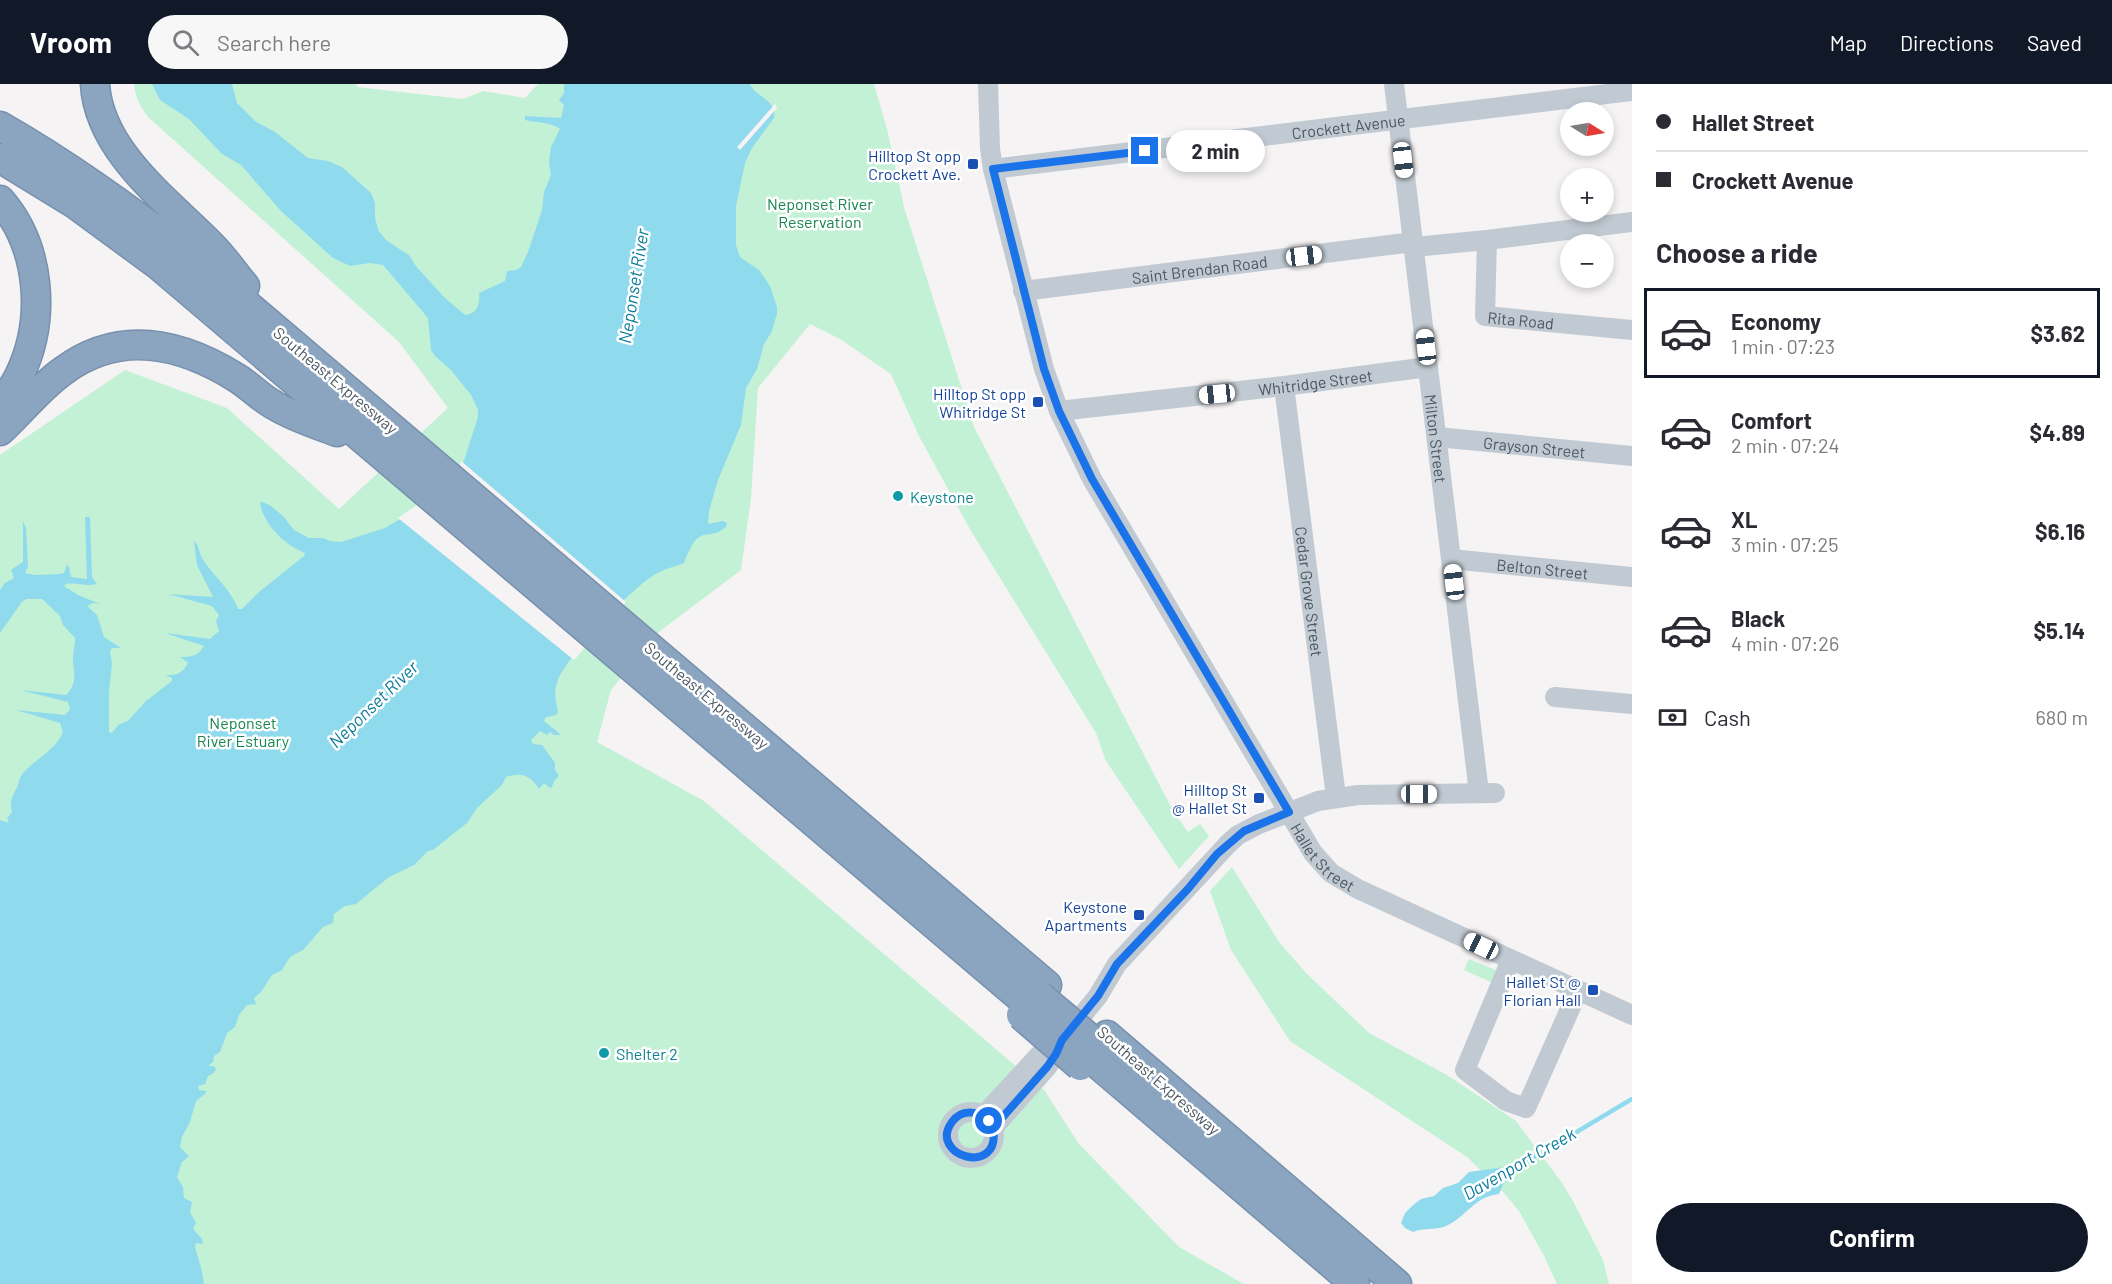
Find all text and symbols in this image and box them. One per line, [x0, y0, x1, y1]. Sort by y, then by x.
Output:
search box [148, 15, 568, 69]
text: Vroom [30, 25, 112, 59]
icon: search [169, 26, 202, 59]
text: Search here [217, 29, 331, 55]
text: Map [1830, 30, 1867, 55]
text: Directions [1900, 30, 1994, 55]
text: Saved [2027, 30, 2082, 55]
north arrow [1560, 102, 1614, 156]
map controls [1560, 102, 1614, 288]
street label: Crockett Avenue [1290, 109, 1406, 142]
text: Hallet Street [1692, 109, 1814, 135]
callout: 2 min [1166, 130, 1265, 172]
route end [1131, 137, 1158, 164]
text: 2 min [1192, 139, 1239, 163]
car [1392, 141, 1414, 179]
place label: Hilltop St opp Crockett Ave. [868, 146, 961, 183]
marker: Hilltop St opp Crockett Ave. [966, 157, 980, 171]
text: Crockett Avenue [1692, 167, 1854, 193]
button: + [1560, 168, 1614, 222]
park label: Neponset River Reservation [767, 194, 873, 231]
water label: Neponset River [613, 226, 653, 345]
button: − [1560, 234, 1614, 288]
text: Choose a ride [1656, 236, 1818, 268]
car [1285, 245, 1323, 267]
street label: Saint Brendan Road [1131, 251, 1268, 287]
icon: car [1659, 306, 1713, 360]
street label: Rita Road [1487, 307, 1555, 332]
text: Economy [1731, 308, 1821, 334]
text: $3.62 [2030, 320, 2085, 346]
street label: Southeast Expressway [270, 323, 402, 438]
car [1415, 328, 1437, 366]
text: 1 min · 07:23 [1731, 334, 1835, 358]
street label: Whitridge Street [1257, 365, 1374, 398]
car [1198, 383, 1236, 405]
place label: Hilltop St opp Whitridge St [933, 384, 1026, 421]
street label: Milton Street [1422, 393, 1451, 484]
marker: Hilltop St opp Whitridge St [1031, 395, 1045, 409]
icon: car [1659, 405, 1713, 459]
text: Comfort [1731, 407, 1812, 433]
text: $4.89 [2030, 419, 2085, 445]
street label: Grayson Street [1483, 432, 1587, 461]
text: 2 min · 07:24 [1731, 433, 1840, 457]
place label: Keystone [910, 487, 974, 506]
marker: Keystone [891, 489, 905, 503]
icon: car [1659, 504, 1713, 558]
text: XL [1731, 506, 1757, 532]
text: $6.16 [2035, 518, 2085, 544]
street label: Cedar Grove Street [1292, 525, 1328, 658]
text: 3 min · 07:25 [1731, 532, 1838, 556]
street label: Belton Street [1496, 554, 1589, 582]
car [1443, 563, 1465, 601]
icon: car [1659, 603, 1713, 657]
text: Black [1731, 605, 1785, 631]
text: $5.14 [2034, 617, 2085, 643]
text: 4 min · 07:26 [1731, 631, 1839, 655]
street label: Southeast Expressway [641, 638, 773, 753]
water label: Neponset River [324, 655, 423, 752]
icon: cash [1656, 701, 1689, 734]
text: Cash [1704, 704, 1751, 730]
text: 680 m [2035, 705, 2088, 729]
park label: Neponset River Estuary [197, 713, 290, 750]
place label: Hilltop St @ Hallet St [1172, 780, 1247, 817]
car [1401, 785, 1437, 803]
marker: Hilltop St @ Hallet St [1252, 791, 1266, 805]
street label: Hallet Street [1288, 819, 1359, 895]
place label: Keystone Apartments [1045, 897, 1127, 934]
marker: Keystone Apartments [1132, 908, 1146, 922]
car [1461, 930, 1501, 962]
place label: Hallet St @ Florian Hall [1504, 972, 1581, 1009]
marker: Hallet St @ Florian Hall [1586, 983, 1600, 997]
street label: Southeast Expressway [1094, 1022, 1225, 1139]
place label: Shelter 2 [616, 1044, 678, 1063]
marker: Shelter 2 [597, 1046, 611, 1060]
route start [975, 1107, 1002, 1134]
water label: Davenport Creek [1459, 1122, 1579, 1204]
button: Confirm [1656, 1203, 2088, 1272]

